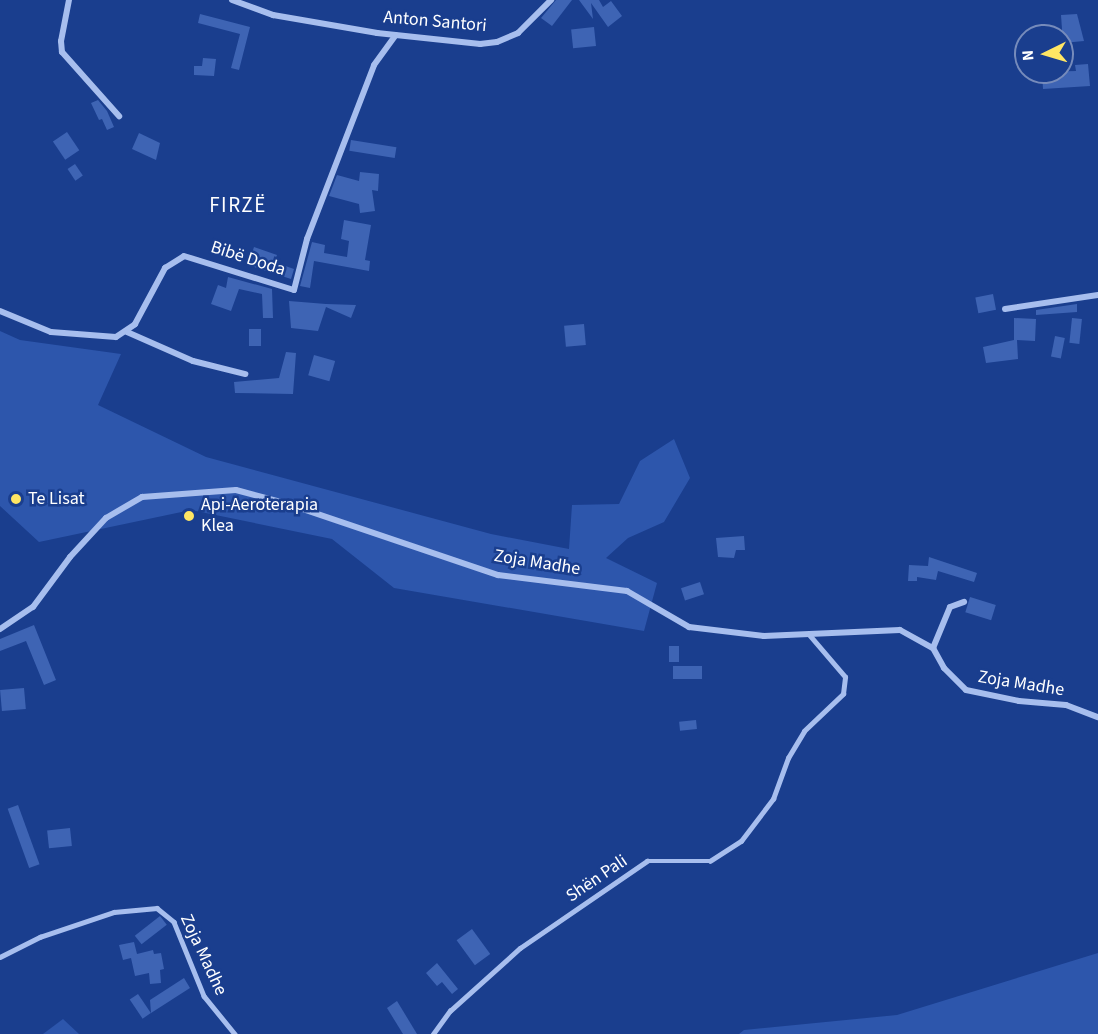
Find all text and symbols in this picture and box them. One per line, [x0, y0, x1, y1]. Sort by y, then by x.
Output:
street label: Anton Santori [383, 7, 487, 37]
north arrow [1014, 24, 1074, 84]
text: N [1017, 49, 1039, 62]
district label: FIRZË [209, 192, 267, 218]
street label: Bibë Doda [208, 237, 288, 281]
place label: Te Lisat [28, 488, 85, 510]
marker: Te Lisat [9, 492, 23, 506]
place label: Api-Aeroterapia Klea [201, 495, 318, 538]
marker: Api-Aeroterapia Klea [182, 509, 196, 523]
street label: Zoja Madhe [492, 546, 582, 580]
street label: Zoja Madhe [976, 667, 1066, 701]
street label: Shën Pali [562, 851, 632, 907]
street label: Zoja Madhe [175, 911, 231, 999]

